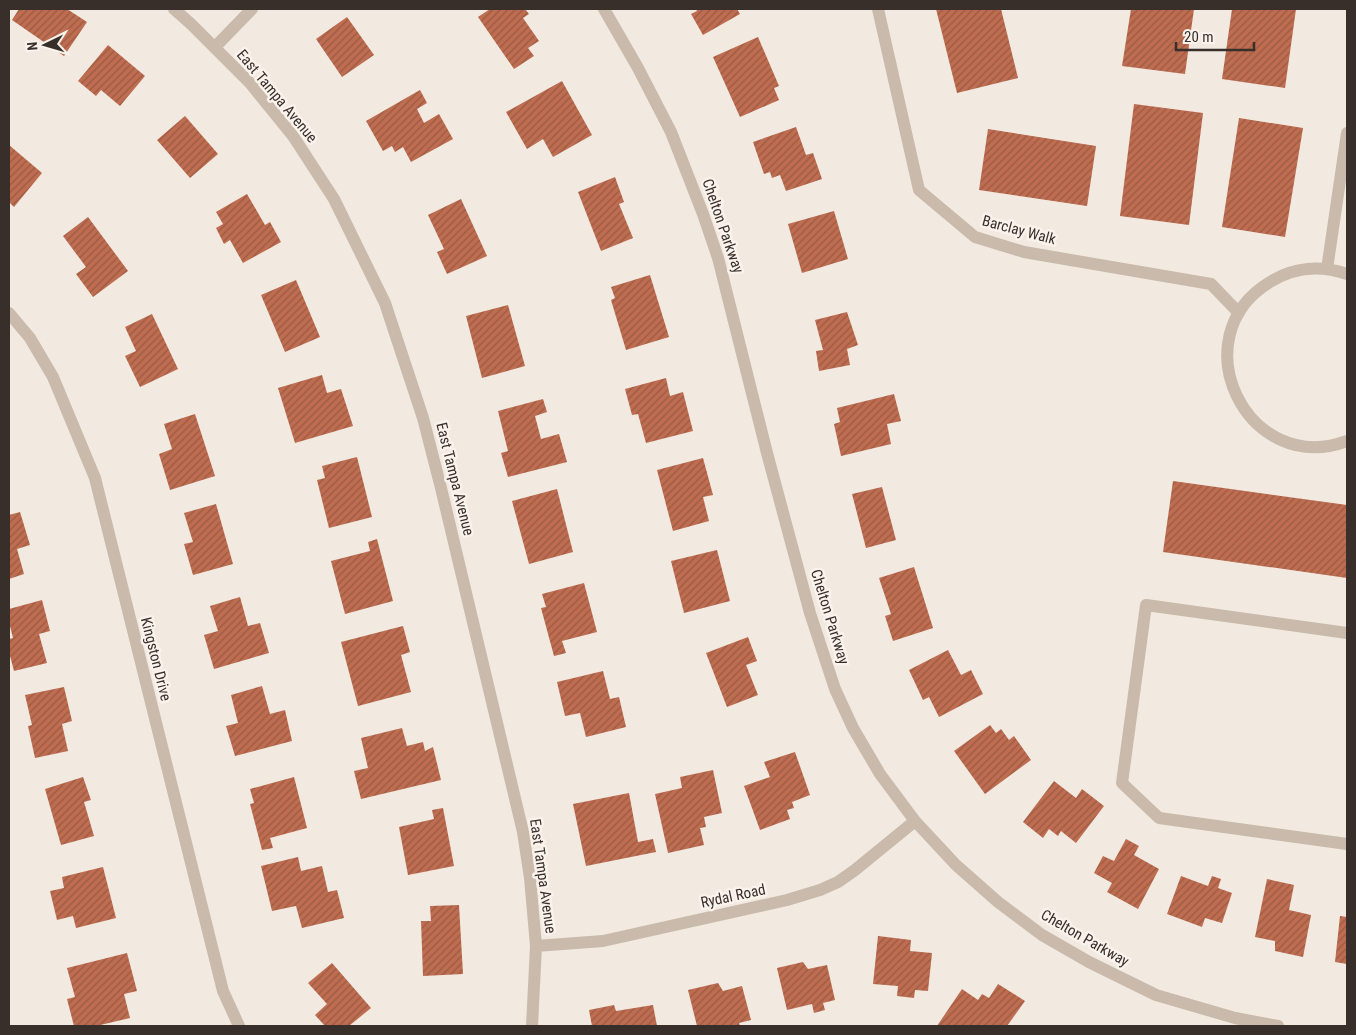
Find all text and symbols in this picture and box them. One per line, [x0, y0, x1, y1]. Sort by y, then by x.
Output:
north arrow [20, 20, 70, 70]
scale bar [1176, 20, 1254, 52]
text: 20 m [1184, 28, 1214, 46]
text: N [24, 41, 40, 51]
street label: East Tampa Avenue [233, 46, 321, 146]
street label: Chelton Parkway [698, 176, 748, 276]
street label: Barclay Walk [980, 212, 1058, 249]
street label: East Tampa Avenue [432, 421, 478, 537]
street label: Chelton Parkway [807, 567, 853, 667]
street label: Kingston Drive [137, 615, 175, 703]
street label: East Tampa Avenue [526, 817, 560, 935]
street label: Rydal Road [699, 880, 767, 912]
street label: Chelton Parkway [1038, 906, 1132, 970]

